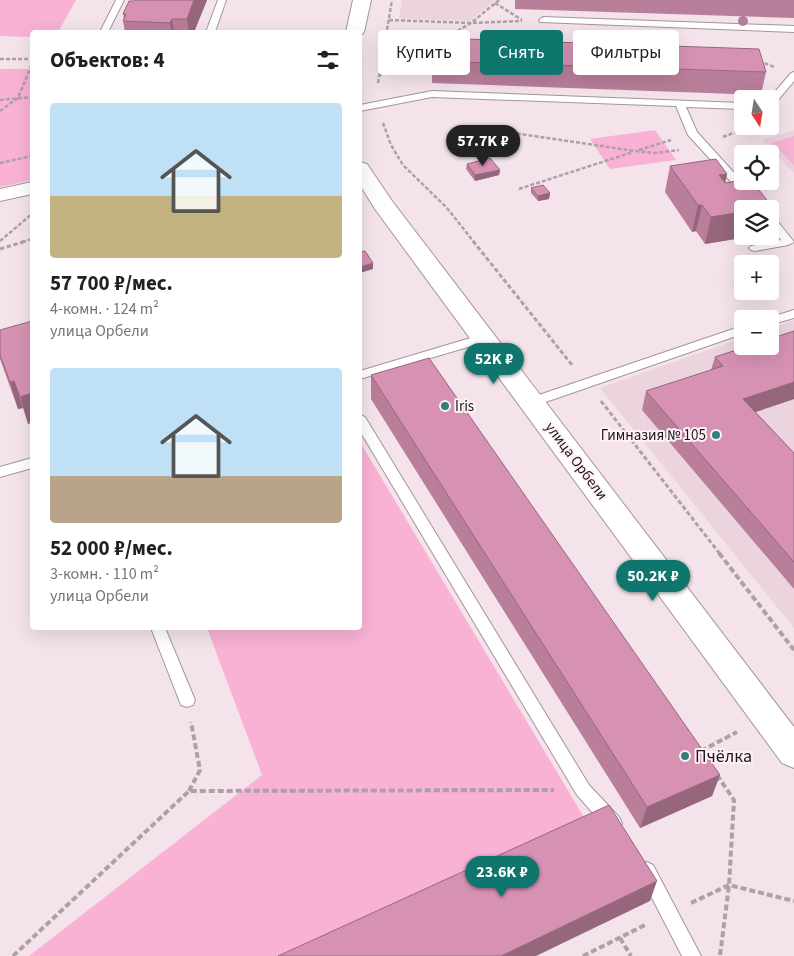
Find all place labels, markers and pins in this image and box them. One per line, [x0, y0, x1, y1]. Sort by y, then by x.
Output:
pin: 57.7K ₽ [437, 124, 529, 167]
pin: 52K ₽ [459, 342, 529, 385]
place label: Iris [455, 396, 474, 417]
marker: Iris [439, 400, 451, 412]
place label: Гимназия № 105 [601, 425, 706, 446]
marker: Гимназия № 105 [710, 429, 722, 441]
pin: 50.2K ₽ [607, 560, 699, 602]
place label: Пчёлка [695, 744, 752, 769]
marker: Пчёлка [679, 750, 691, 762]
pin: 23.6K ₽ [456, 856, 548, 898]

